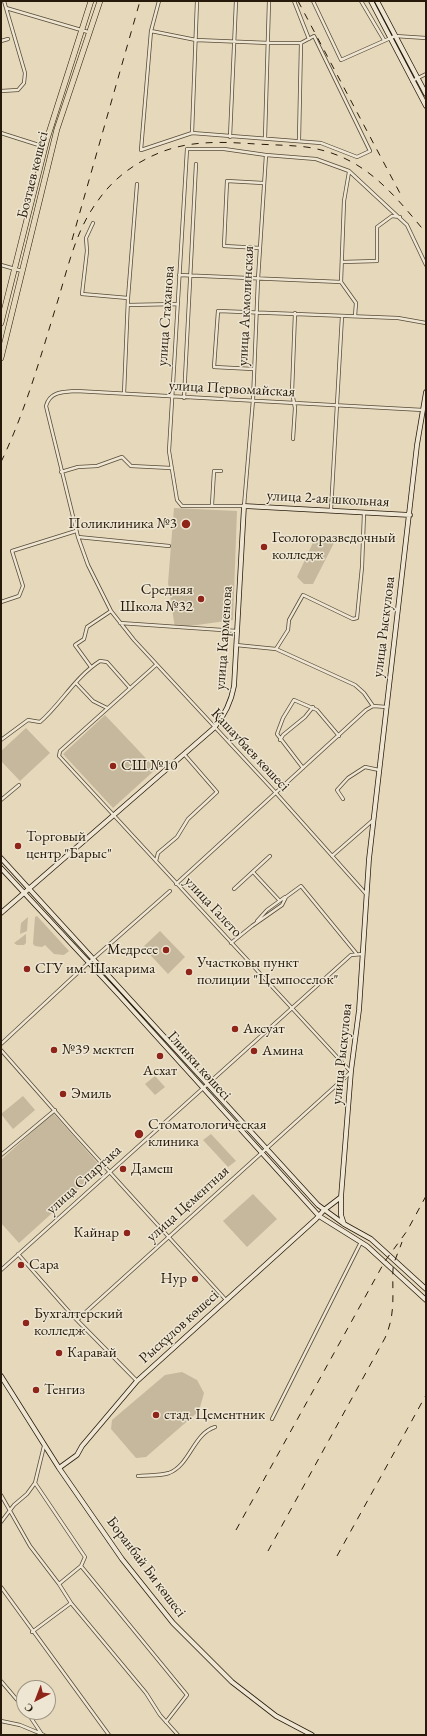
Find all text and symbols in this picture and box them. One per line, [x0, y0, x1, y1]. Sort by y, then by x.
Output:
street label: Бозтаев көшесі [13, 130, 53, 220]
street label: улица Акмолинская [234, 245, 258, 367]
street label: улица Стаханова [154, 265, 178, 367]
street label: улица Первомайская [168, 377, 296, 401]
street label: улица 2-ая школьная [266, 487, 390, 511]
place label: Поликлиника №3 [68, 515, 177, 533]
marker: Поликлиника №3 [180, 518, 192, 530]
place label: Геологоразведочный колледж [272, 529, 396, 564]
marker: Геологоразведочный колледж [259, 542, 269, 552]
street label: улица Рыскулова [369, 575, 399, 679]
place label: Средняя Школа №32 [120, 581, 193, 616]
street label: улица Карменова [211, 585, 237, 691]
marker: Средняя Школа №32 [196, 594, 206, 604]
street label: Қашаубаев көшесі [207, 705, 293, 795]
place label: СШ №10 [121, 757, 178, 775]
marker: СШ №10 [108, 761, 118, 771]
place label: Торговый центр "Барыс" [26, 828, 112, 863]
marker: Торговый центр "Барыс" [13, 841, 23, 851]
street label: улица Галето [180, 873, 246, 941]
place label: Медресе [107, 941, 158, 959]
marker: Медресе [161, 945, 171, 955]
place label: Участковы пункт полиции "Цемпоселок" [197, 954, 338, 989]
place label: СГУ им. Шакарима [35, 960, 155, 978]
marker: СГУ им. Шакарима [22, 964, 32, 974]
marker: Участковы пункт полиции "Цемпоселок" [184, 967, 194, 977]
street label: улица Рыскулова [328, 1002, 356, 1106]
place label: Аксуат [243, 1020, 285, 1038]
marker: Аксуат [230, 1024, 240, 1034]
street label: Глинки көшесі [163, 1028, 235, 1104]
place label: №39 мектеп [62, 1041, 134, 1059]
place label: Амина [262, 1042, 303, 1060]
marker: №39 мектеп [49, 1045, 59, 1055]
marker: Амина [249, 1046, 259, 1056]
marker: Асхат [155, 1051, 165, 1061]
place label: Асхат [143, 1062, 177, 1080]
place label: Эмиль [71, 1085, 111, 1103]
marker: Эмиль [58, 1089, 68, 1099]
place label: Стоматологическая клиника [148, 1116, 266, 1151]
marker: Стоматологическая клиника [133, 1128, 145, 1140]
street label: улица Спартака [43, 1142, 125, 1218]
place label: Дамеш [131, 1160, 173, 1178]
street label: улица Цементная [143, 1162, 233, 1246]
marker: Дамеш [118, 1164, 128, 1174]
place label: Кайнар [74, 1224, 119, 1242]
marker: Кайнар [122, 1228, 132, 1238]
place label: Сара [29, 1256, 59, 1274]
marker: Сара [16, 1260, 26, 1270]
place label: Нур [160, 1270, 187, 1288]
marker: Нур [190, 1274, 200, 1284]
street label: Рысқұлов көшесі [136, 1287, 222, 1367]
place label: Бухгалтерский колледж [34, 1305, 123, 1340]
marker: Бухгалтерский колледж [21, 1318, 31, 1328]
place label: Каравай [67, 1344, 117, 1362]
marker: Каравай [54, 1348, 64, 1358]
place label: Тенгиз [44, 1381, 85, 1399]
marker: Тенгиз [31, 1385, 41, 1395]
place label: стад. Цементник [164, 1406, 265, 1424]
marker: стад. Цементник [151, 1410, 161, 1420]
street label: Боранбай Би көшесі [102, 1513, 190, 1621]
north arrow [16, 1680, 56, 1720]
text: С [21, 1700, 36, 1716]

